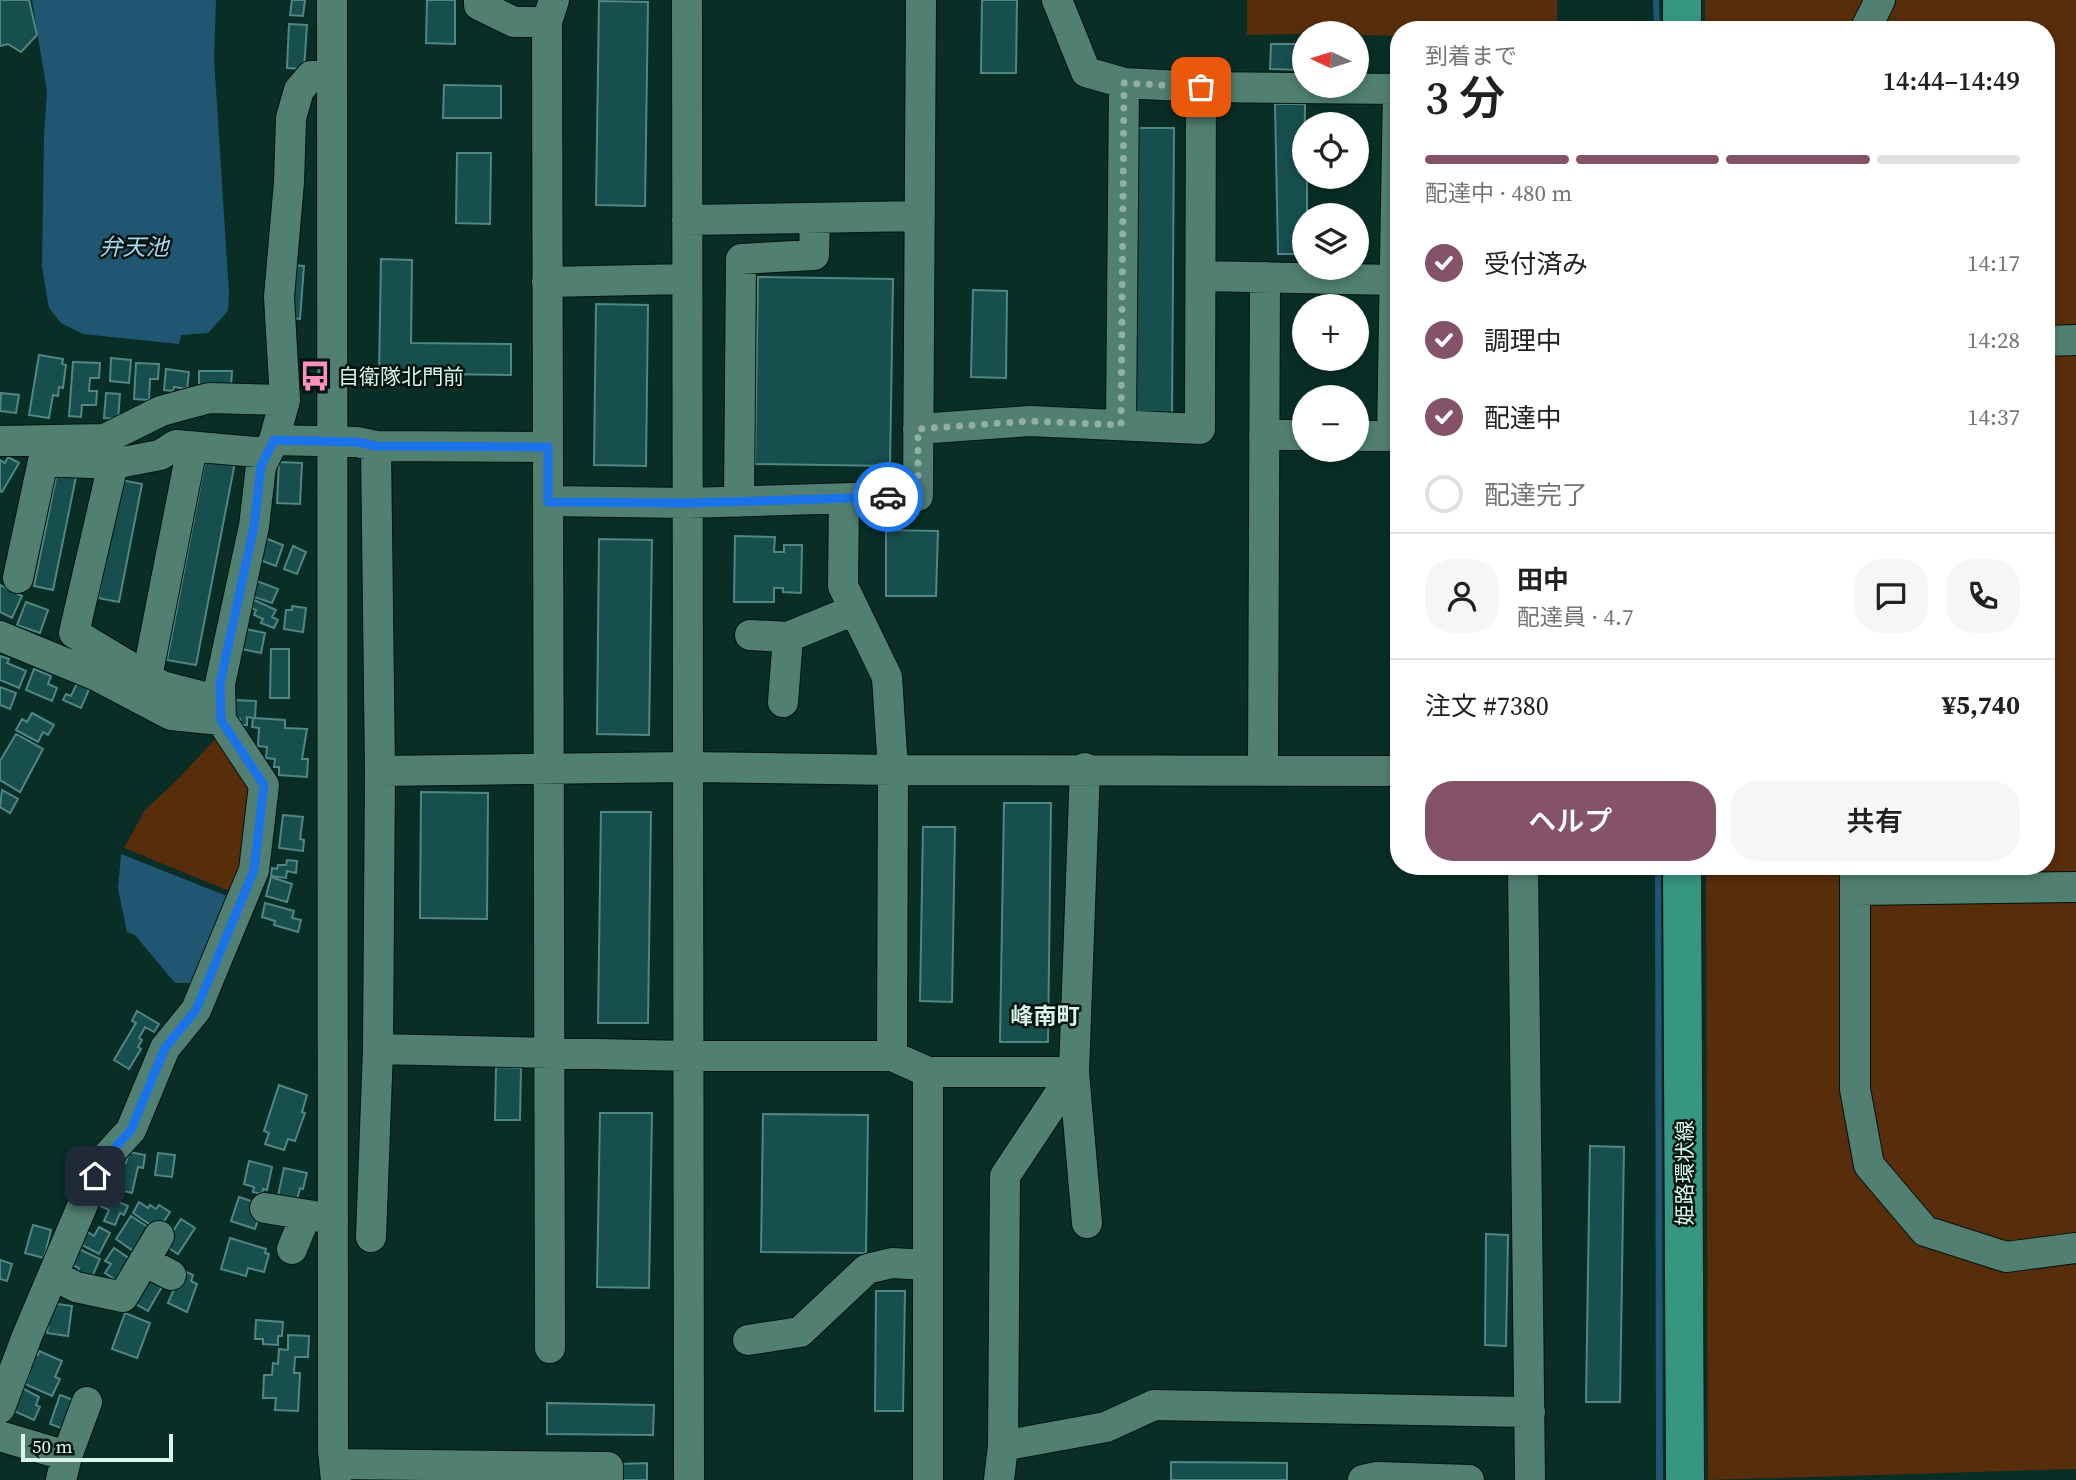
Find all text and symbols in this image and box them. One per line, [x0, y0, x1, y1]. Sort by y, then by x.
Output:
north arrow [1292, 21, 1368, 98]
map controls [1292, 21, 1369, 462]
text: 到着まで [1425, 40, 1517, 72]
pin [1171, 57, 1231, 117]
text: 14:44–14:49 [1883, 63, 2020, 99]
text: 3 分 [1425, 66, 1505, 129]
icon: bag [1182, 68, 1220, 106]
button: locate [1292, 112, 1369, 189]
text: 配達中 · 480 m [1425, 177, 1572, 209]
button: layers [1292, 203, 1369, 280]
water label: 弁天池 [100, 231, 171, 263]
icon: check [1425, 244, 1463, 282]
text: 受付済み [1484, 246, 1588, 282]
text: 14:17 [1967, 247, 2020, 279]
button: + [1292, 294, 1369, 371]
icon: check [1425, 321, 1463, 359]
text: 調理中 [1484, 323, 1562, 359]
text: 14:28 [1967, 324, 2020, 356]
bus stop icon: 自衛隊北門前 [298, 359, 332, 393]
place label: 自衛隊北門前 [338, 362, 464, 391]
button: − [1292, 385, 1369, 462]
icon: check [1425, 398, 1463, 436]
text: 配達中 [1484, 400, 1562, 436]
text: 14:37 [1967, 401, 2020, 433]
courier [853, 462, 923, 532]
text: 配達完了 [1484, 477, 1588, 513]
icon: car [869, 478, 907, 516]
button: person [1425, 559, 1499, 633]
button: chat [1854, 559, 1928, 633]
button: phone [1946, 559, 2020, 633]
text: 田中 [1517, 562, 1569, 598]
text: 配達員 · 4.7 [1517, 601, 1634, 633]
text: ¥5,740 [1942, 687, 2020, 723]
text: 注文 #7380 [1425, 688, 1549, 724]
button: ヘルプ [1425, 781, 1716, 861]
button: 共有 [1730, 781, 2020, 861]
district label: 峰南町 [1011, 1000, 1080, 1032]
street label: 姫路環状線 [1670, 1121, 1699, 1226]
pin [65, 1146, 125, 1206]
icon: home [76, 1157, 114, 1195]
scale bar [21, 1431, 173, 1463]
text: 50 m [32, 1433, 73, 1459]

